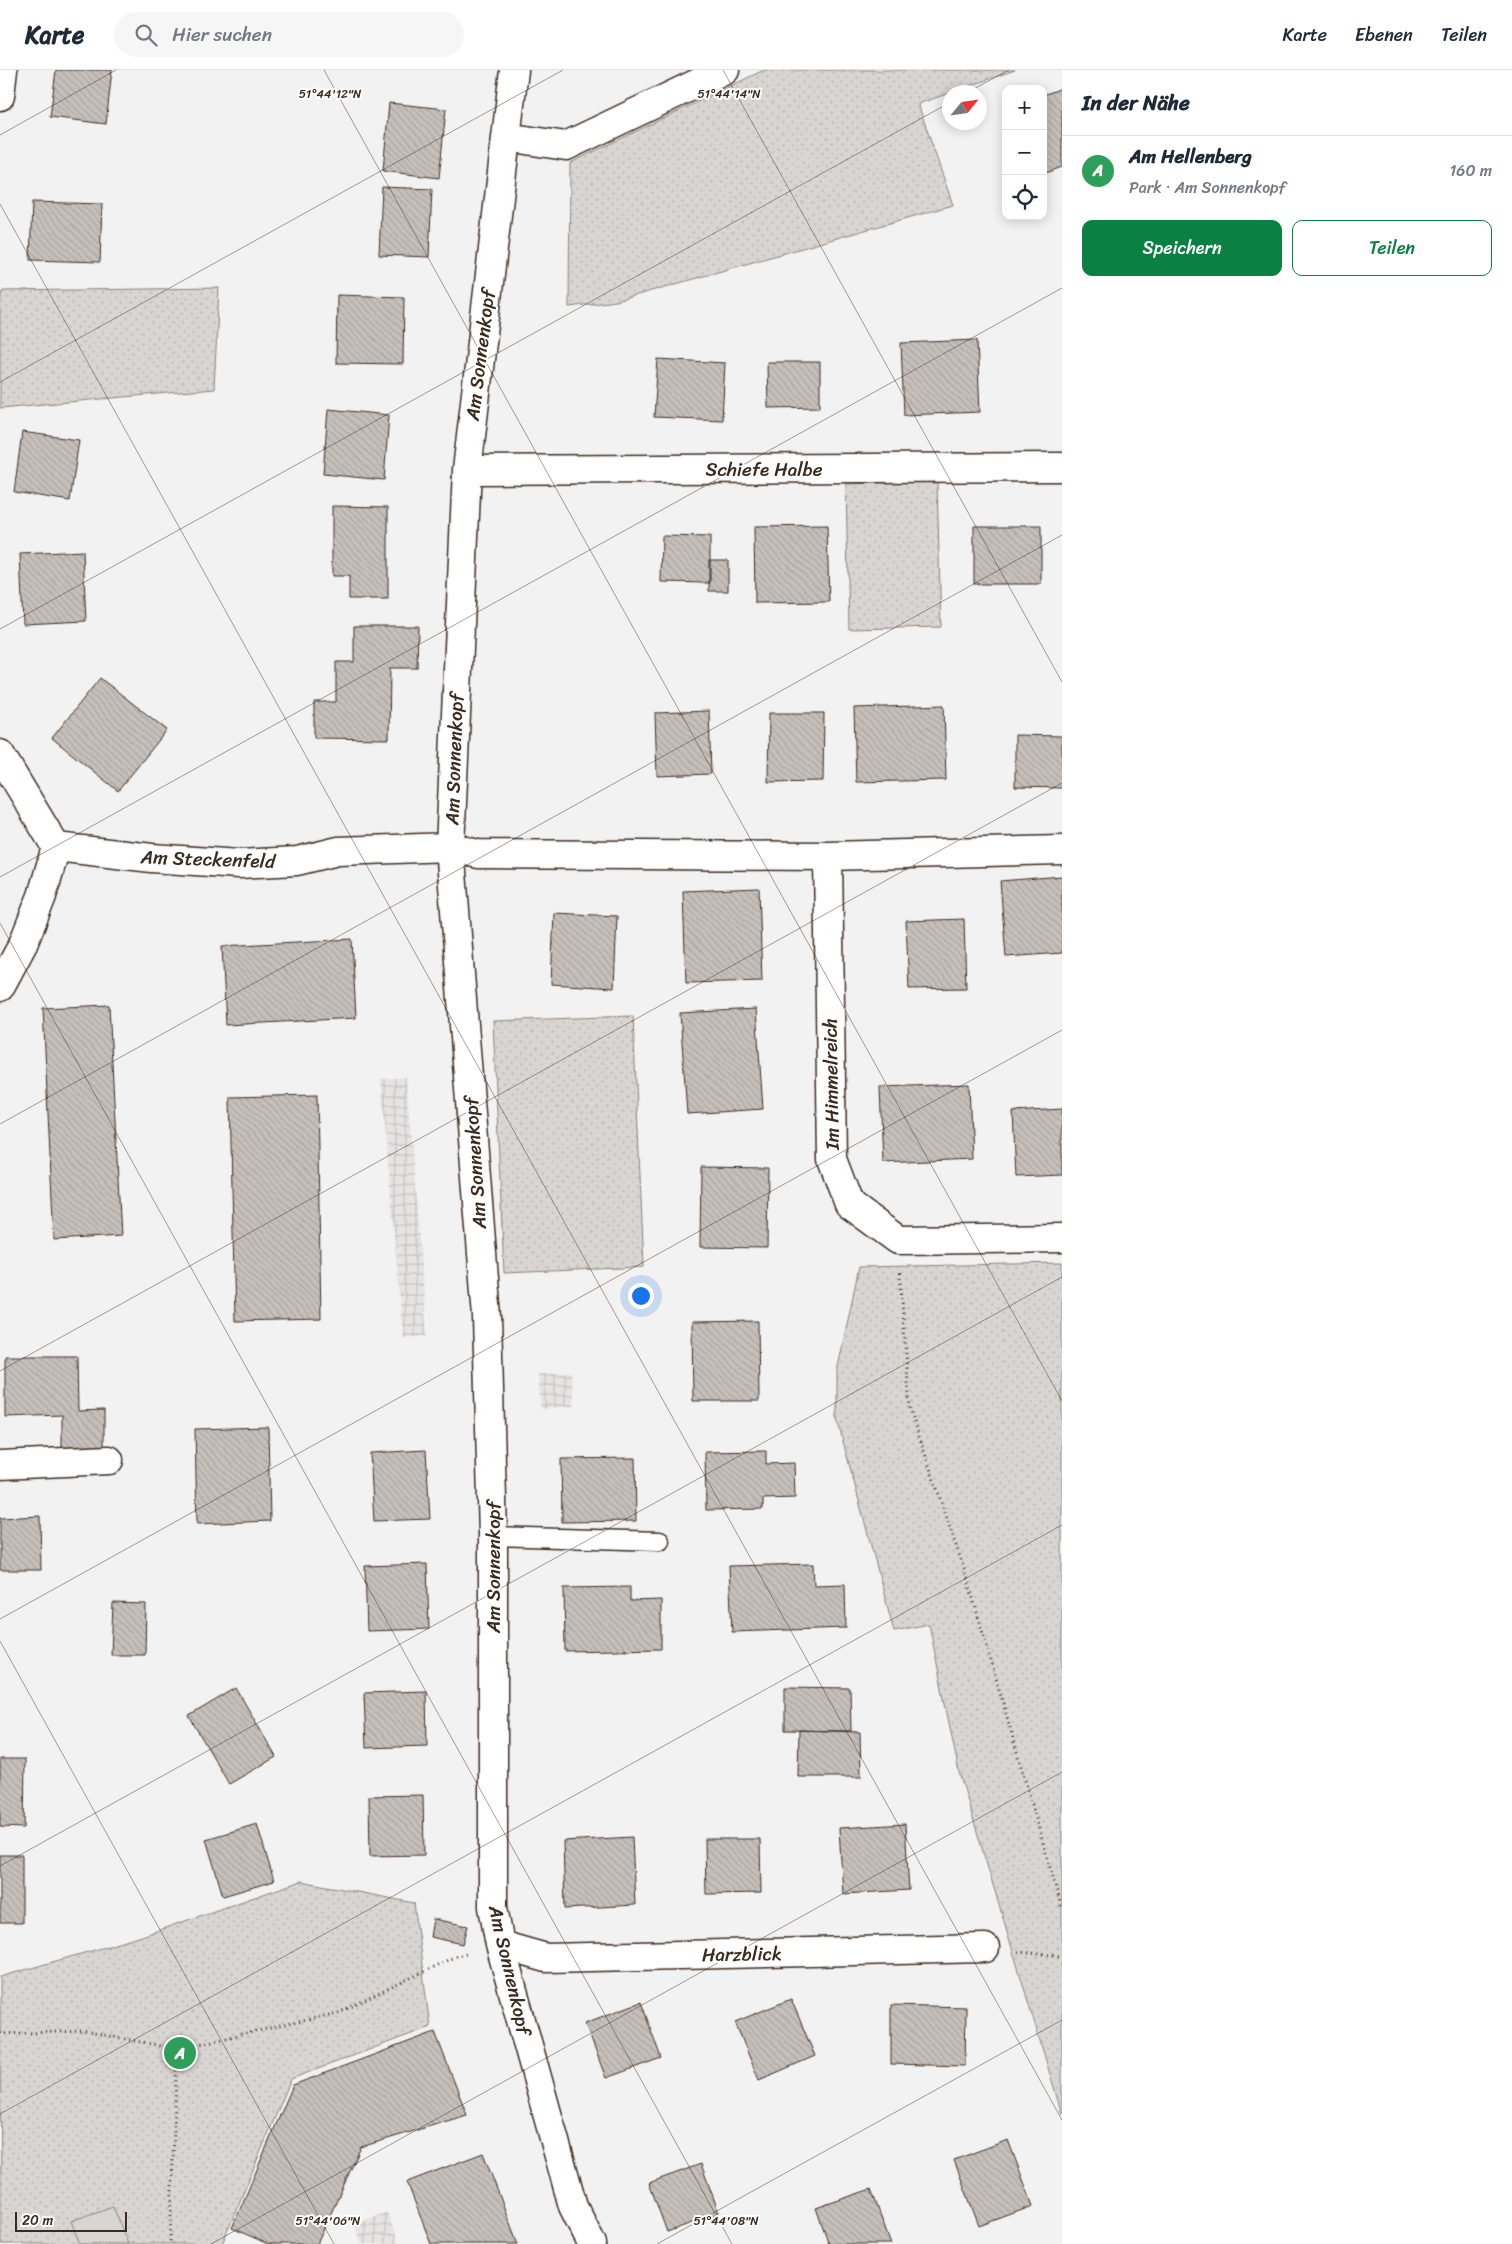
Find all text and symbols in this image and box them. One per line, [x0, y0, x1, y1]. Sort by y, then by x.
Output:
search box [114, 12, 464, 57]
text: Karte [25, 14, 84, 56]
text: Hier suchen [172, 18, 272, 51]
text: Karte [1283, 19, 1327, 51]
text: Ebenen [1355, 19, 1413, 51]
text: Teilen [1441, 19, 1487, 51]
icon: search [132, 21, 160, 49]
text: 51°44'12"N [299, 83, 362, 105]
text: 51°44'14"N [697, 83, 761, 105]
text: In der Nähe [1082, 84, 1190, 122]
north arrow [942, 85, 987, 130]
map controls [1002, 85, 1047, 220]
button: + [1002, 85, 1047, 130]
button: − [1002, 130, 1047, 175]
text: Am Hellenberg [1129, 140, 1252, 173]
text: A [1093, 156, 1103, 185]
text: 160 m [1449, 156, 1492, 185]
text: Park · Am Sonnenkopf [1129, 173, 1286, 202]
button: locate [1002, 175, 1047, 220]
button: Speichern [1082, 220, 1282, 276]
button: Teilen [1292, 220, 1492, 276]
street label: Am Sonnenkopf [455, 285, 505, 424]
street label: Schiefe Halbe [705, 453, 823, 486]
street label: Am Sonnenkopf [435, 690, 473, 827]
street label: Am Steckenfeld [139, 840, 277, 878]
street label: Im Himmelreich [813, 1018, 849, 1151]
street label: Am Sonnenkopf [454, 1093, 496, 1231]
your location [628, 1283, 654, 1309]
street label: Am Sonnenkopf [477, 1498, 510, 1634]
street label: Am Sonnenkopf [479, 1901, 542, 2041]
street label: Harzblick [702, 1937, 782, 1971]
pin: A [164, 2034, 196, 2072]
text: 20 m [22, 2208, 53, 2233]
scale bar [15, 2209, 128, 2232]
text: 51°44'06"N [296, 2210, 361, 2232]
text: 51°44'08"N [693, 2210, 759, 2232]

